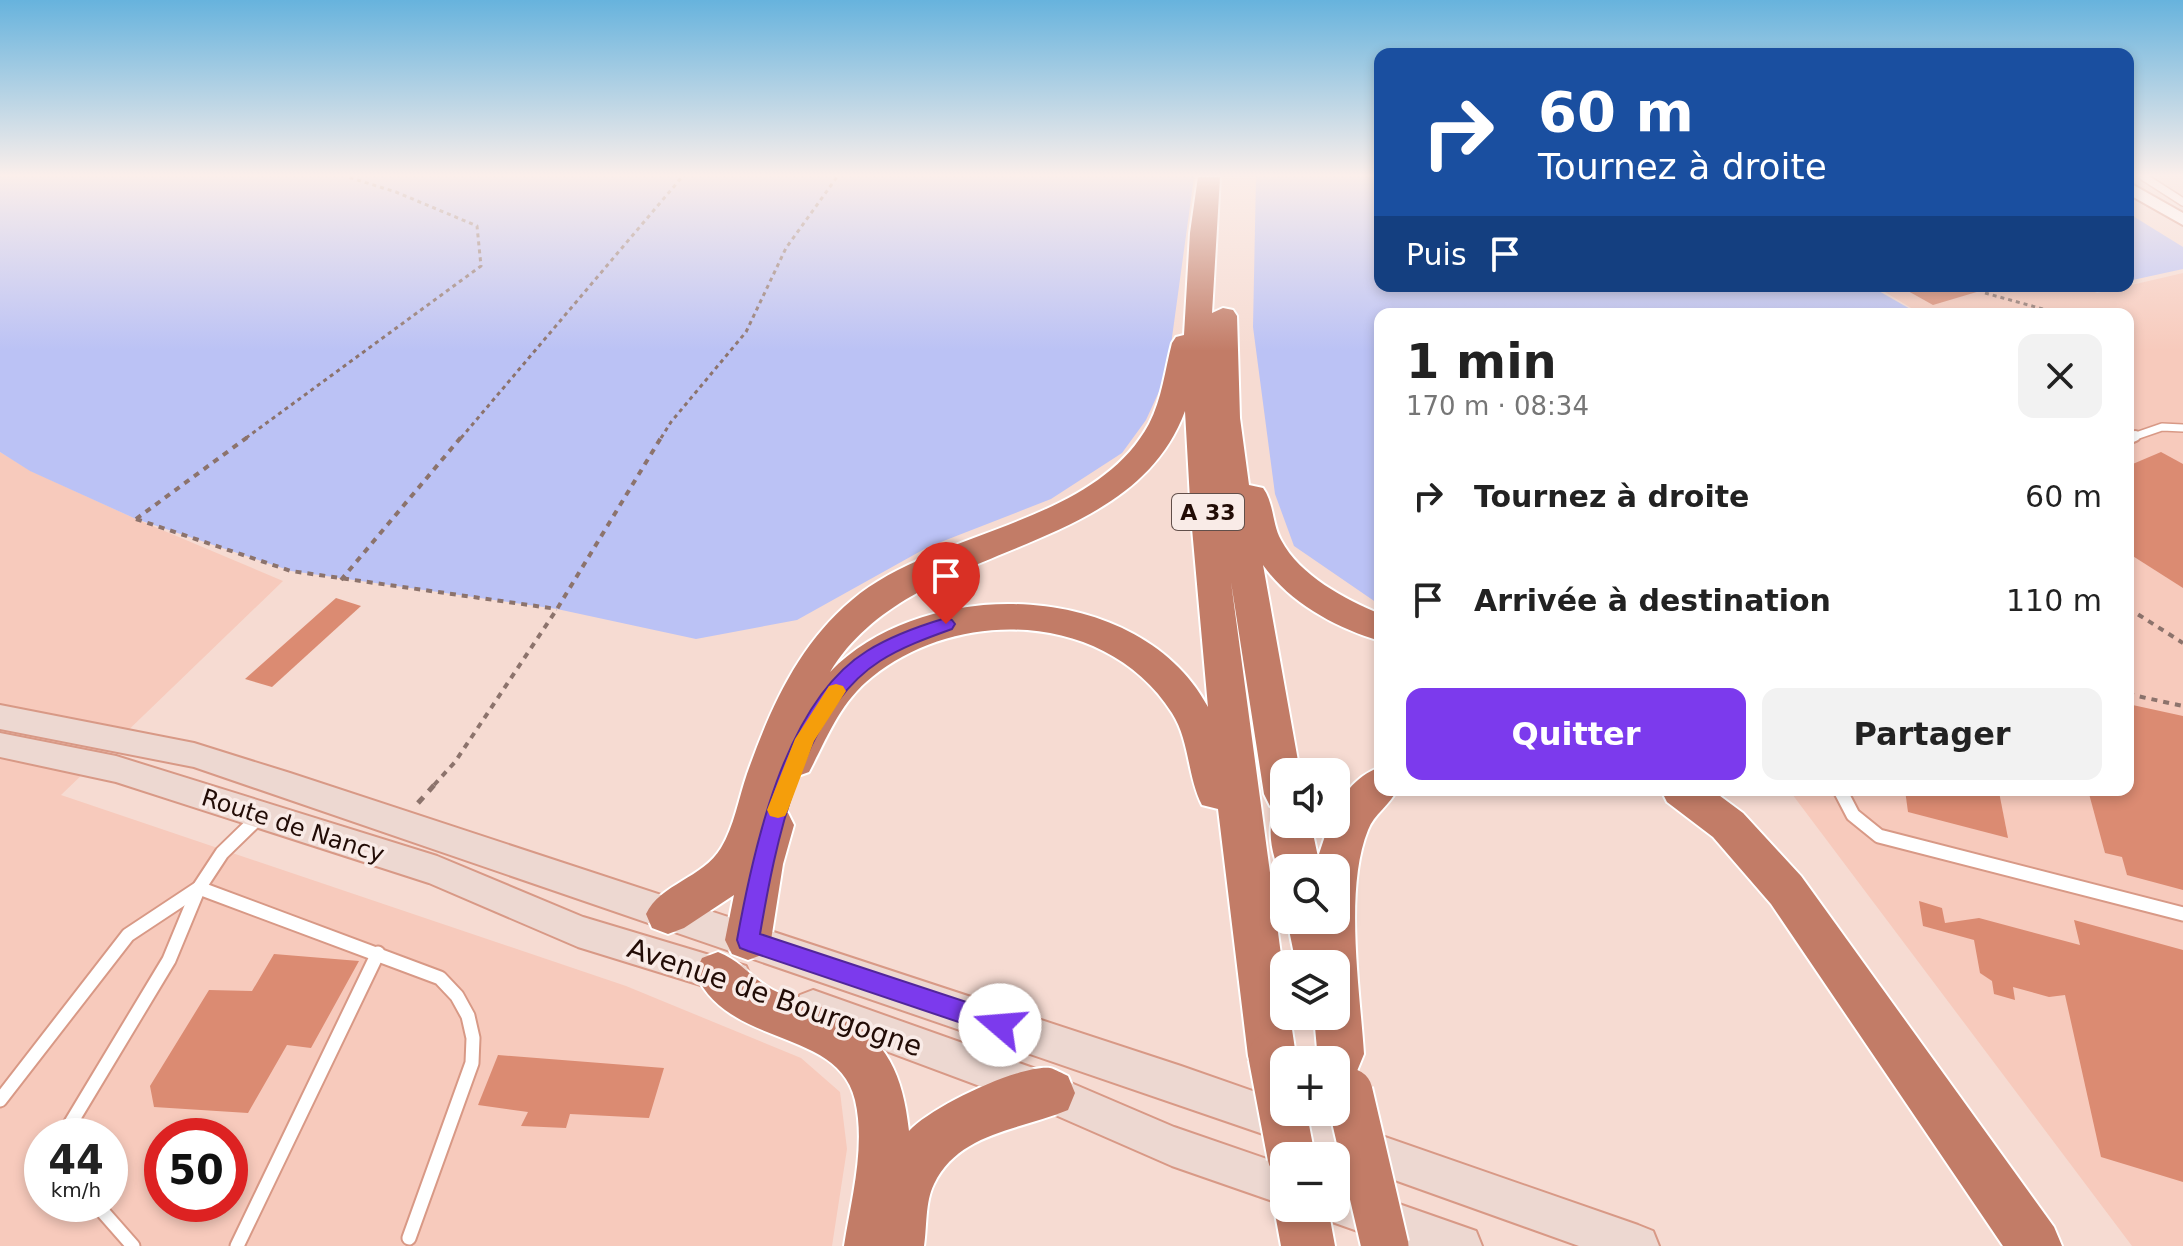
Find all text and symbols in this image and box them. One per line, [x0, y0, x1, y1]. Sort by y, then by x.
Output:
text: 60 m [1538, 79, 1694, 144]
icon: right [1406, 80, 1510, 184]
text: Tournez à droite [1538, 146, 1827, 187]
icon: arrive [1483, 232, 1527, 276]
text: Puis [1406, 237, 1467, 272]
text: 1 min [1406, 333, 1557, 389]
button: close [2018, 334, 2102, 418]
text: 170 m · 08:34 [1406, 391, 1589, 421]
icon: right [1406, 474, 1450, 518]
text: Tournez à droite [1474, 479, 1749, 514]
text: 60 m [2025, 479, 2102, 514]
road number: A 33 [1172, 494, 1244, 530]
pin [912, 542, 980, 624]
icon: arrive [924, 554, 968, 598]
icon: arrive [1406, 578, 1450, 622]
text: Arrivée à destination [1474, 583, 1831, 618]
text: 110 m [2006, 583, 2102, 618]
button: Quitter [1406, 688, 1746, 780]
button: Partager [1762, 688, 2102, 780]
map controls [1270, 758, 1350, 1222]
button: sound [1270, 758, 1350, 838]
street label: Route de Nancy [198, 783, 388, 869]
button: search [1270, 854, 1350, 934]
street label: Avenue de Bourgogne [623, 931, 927, 1063]
button: layers [1270, 950, 1350, 1030]
position arrow [958, 983, 1042, 1067]
button: + [1270, 1046, 1350, 1126]
speed limit sign: 50 [144, 1118, 248, 1222]
text: 44 [48, 1137, 104, 1183]
button: − [1270, 1142, 1350, 1222]
text: km/h [51, 1178, 101, 1202]

